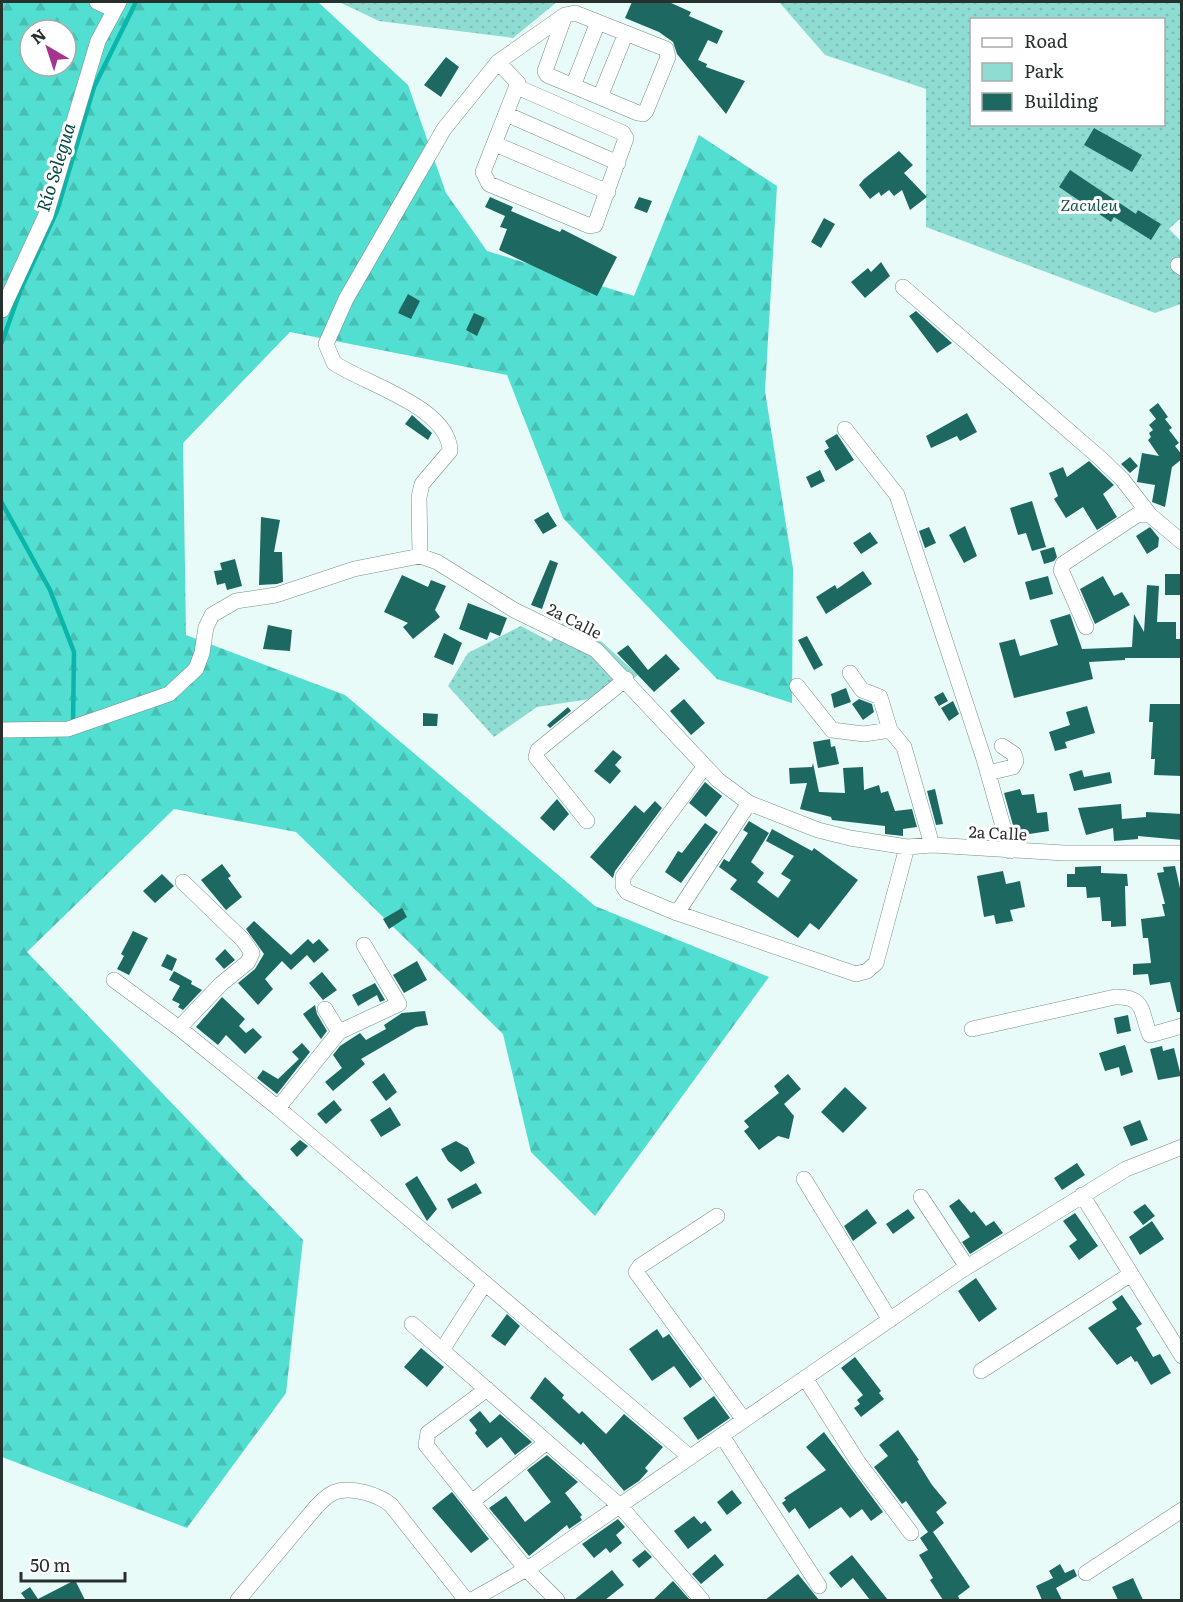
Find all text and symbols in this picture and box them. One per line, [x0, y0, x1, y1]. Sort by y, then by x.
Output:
north arrow [18, 18, 78, 78]
legend [970, 18, 1165, 126]
text: N [25, 22, 51, 49]
text: Road [1024, 27, 1068, 54]
text: Park [1024, 57, 1065, 84]
text: Building [1024, 87, 1099, 114]
water label: Río Selegua [29, 118, 82, 215]
park label: Zaculeu [1060, 192, 1118, 216]
street label: 2a Calle [544, 596, 606, 644]
street label: 2a Calle [968, 818, 1028, 846]
scale bar [21, 1545, 124, 1583]
text: 50 m [30, 1551, 71, 1578]

